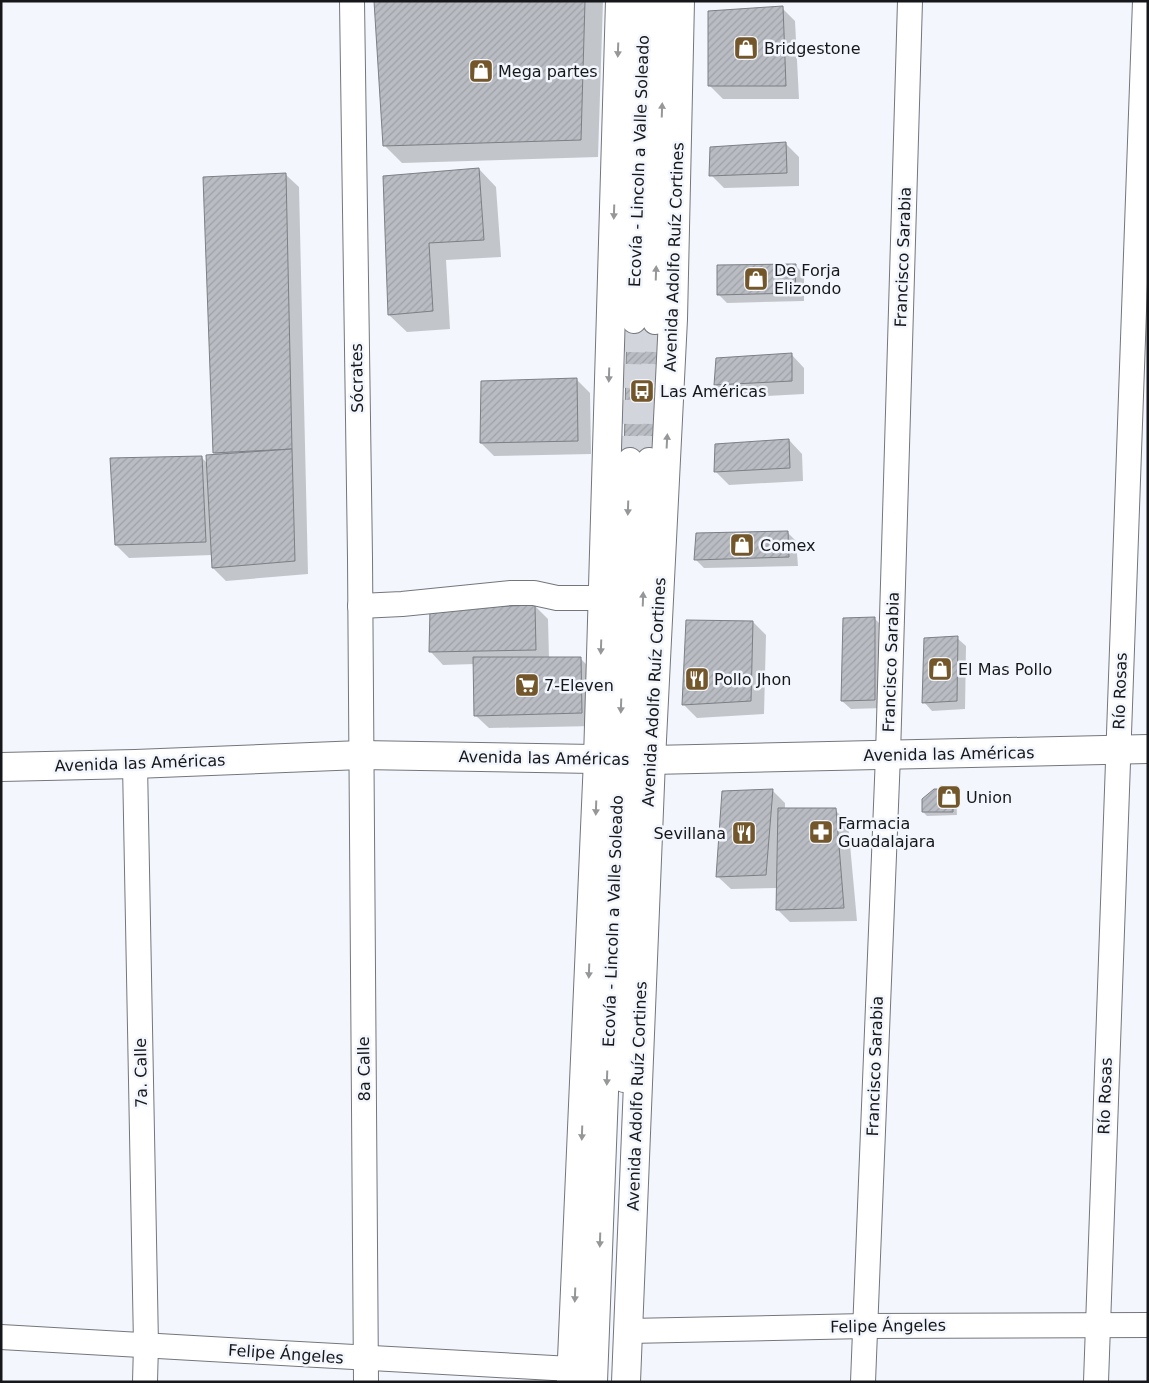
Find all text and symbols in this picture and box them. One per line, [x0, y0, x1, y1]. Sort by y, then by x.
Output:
street label: Ecovía - Lincoln a Valle Soleado [625, 35, 653, 287]
shop icon: Bridgestone [733, 35, 759, 61]
place label: Bridgestone [764, 39, 861, 58]
one-way arrow [614, 42, 622, 58]
shop icon: Mega partes [468, 58, 494, 84]
place label: Mega partes [498, 62, 598, 81]
one-way arrow [658, 102, 666, 118]
street label: Avenida Adolfo Ruíz Cortines [660, 142, 688, 372]
street label: Francisco Sarabia [891, 186, 915, 328]
one-way arrow [610, 205, 618, 221]
place label: De Forja Elizondo [774, 261, 841, 298]
one-way arrow [653, 265, 661, 281]
shop icon: De Forja Elizondo [743, 266, 769, 292]
street label: Sócrates [347, 343, 367, 413]
one-way arrow [605, 367, 613, 383]
bus stop icon: Las Américas [629, 378, 655, 404]
place label: Las Américas [660, 382, 766, 401]
one-way arrow [663, 433, 671, 449]
one-way arrow [624, 501, 632, 517]
shop icon: Comex [729, 532, 755, 558]
place label: Comex [760, 536, 816, 555]
street label: Avenida Adolfo Ruíz Cortines [639, 577, 669, 807]
one-way arrow [639, 590, 647, 606]
street label: Francisco Sarabia [879, 591, 903, 733]
one-way arrow [597, 639, 605, 655]
street label: Río Rosas [1109, 652, 1131, 730]
shop icon: El Mas Pollo [927, 656, 953, 682]
place label: El Mas Pollo [958, 660, 1052, 679]
restaurant icon: Pollo Jhon [684, 666, 710, 692]
place label: Pollo Jhon [714, 670, 791, 689]
supermarket icon: 7-Eleven [514, 672, 540, 698]
place label: 7-Eleven [544, 676, 614, 695]
one-way arrow [616, 698, 624, 714]
street label: Avenida las Américas [863, 743, 1035, 765]
street label: Avenida las Américas [458, 747, 630, 769]
street label: Avenida las Américas [54, 751, 226, 775]
shop icon: Union [936, 784, 962, 810]
place label: Union [966, 788, 1012, 807]
street label: Ecovía - Lincoln a Valle Soleado [599, 795, 627, 1047]
one-way arrow [591, 800, 599, 816]
place label: Farmacia Guadalajara [838, 814, 935, 851]
pharmacy icon: Farmacia Guadalajara [808, 819, 834, 845]
restaurant icon: Sevillana [731, 820, 757, 846]
place label: Sevillana [653, 824, 726, 843]
one-way arrow [584, 963, 592, 979]
street label: Avenida Adolfo Ruíz Cortines [623, 981, 651, 1211]
street label: Francisco Sarabia [863, 995, 887, 1137]
street label: 8a Calle [354, 1036, 374, 1102]
street label: 7a. Calle [131, 1038, 151, 1108]
street label: Río Rosas [1094, 1057, 1116, 1135]
one-way arrow [602, 1070, 610, 1086]
one-way arrow [577, 1125, 585, 1141]
one-way arrow [596, 1233, 604, 1249]
one-way arrow [570, 1287, 578, 1303]
street label: Felipe Ángeles [830, 1315, 946, 1337]
street label: Felipe Ángeles [228, 1340, 344, 1368]

